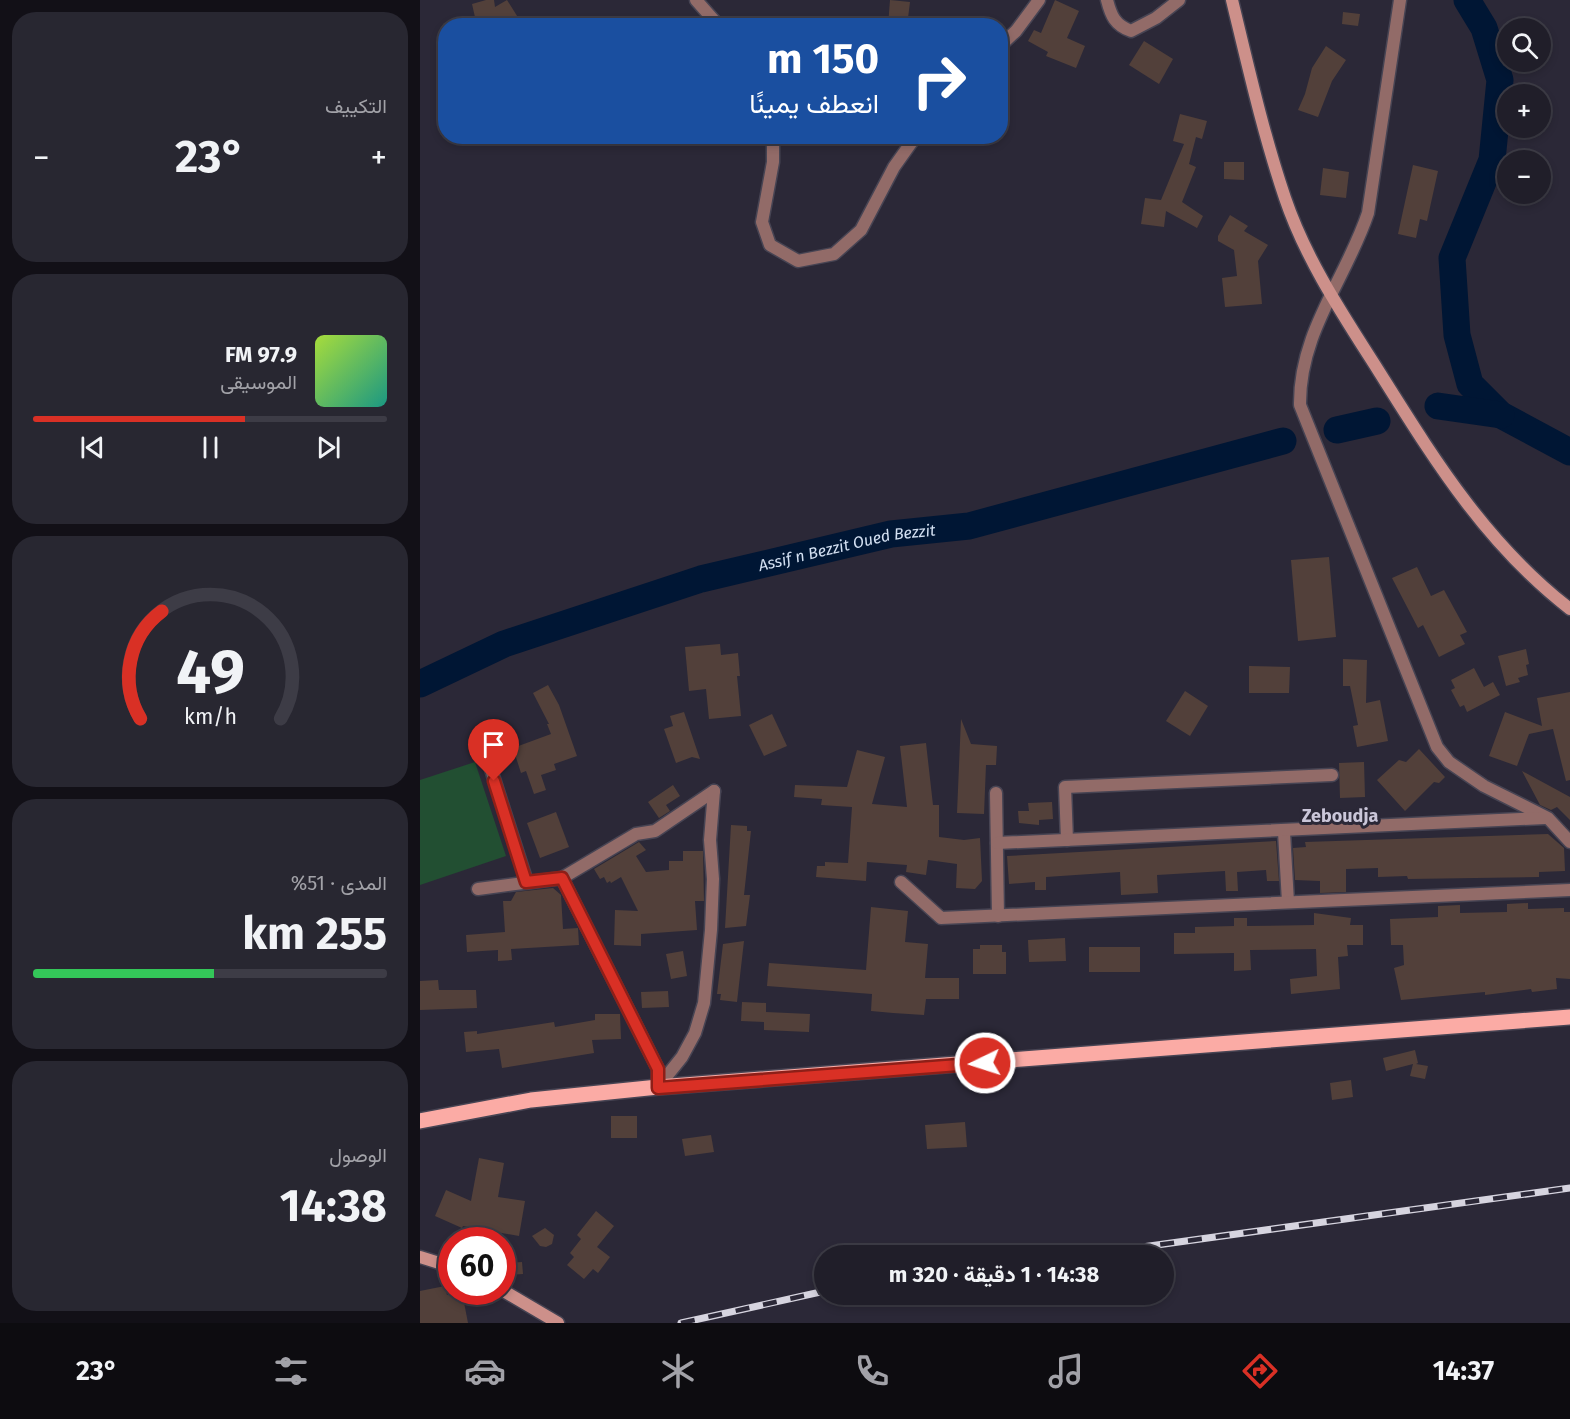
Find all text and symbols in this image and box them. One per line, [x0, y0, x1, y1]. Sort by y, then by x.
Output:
map controls [1497, 18, 1551, 204]
button: search [1497, 18, 1551, 72]
text: 150 m [767, 34, 879, 84]
icon: right [900, 42, 978, 120]
button: + [1497, 84, 1551, 138]
text: انعطف يمينًا [749, 88, 879, 120]
text: التكييف [325, 94, 387, 118]
text: 23° [175, 130, 245, 184]
text: − [33, 138, 50, 178]
text: + [371, 138, 387, 178]
button: − [1497, 150, 1551, 204]
text: 97.9 FM [225, 341, 297, 368]
text: الموسيقى [220, 370, 297, 394]
icon: previous [76, 431, 109, 464]
icon: pause [194, 431, 227, 464]
icon: next [312, 431, 345, 464]
water label: Assif n Bezzit Oued Bezzit [755, 520, 937, 575]
text: 49 [176, 635, 244, 710]
text: km/h [183, 704, 237, 730]
pin [468, 719, 519, 781]
icon: arrive [477, 728, 510, 761]
district label: Zeboudja [1302, 805, 1378, 827]
text: المدى · 51% [291, 871, 387, 895]
text: 255 km [242, 907, 387, 961]
position arrow [953, 1031, 1017, 1095]
text: الوصول [329, 1143, 387, 1167]
text: 14:38 [280, 1179, 387, 1233]
speed limit sign: 60 [438, 1227, 516, 1305]
text: 14:38 · 1 دقيقة · 320 m [889, 1261, 1099, 1288]
icon: filters [270, 1350, 312, 1392]
icon: car [464, 1350, 506, 1392]
icon: climate [657, 1350, 699, 1392]
icon: phone [851, 1350, 893, 1392]
icon: music [1045, 1350, 1087, 1392]
icon: directions [1239, 1350, 1281, 1392]
text: 23° [76, 1355, 118, 1387]
text: 14:37 [1433, 1355, 1494, 1387]

